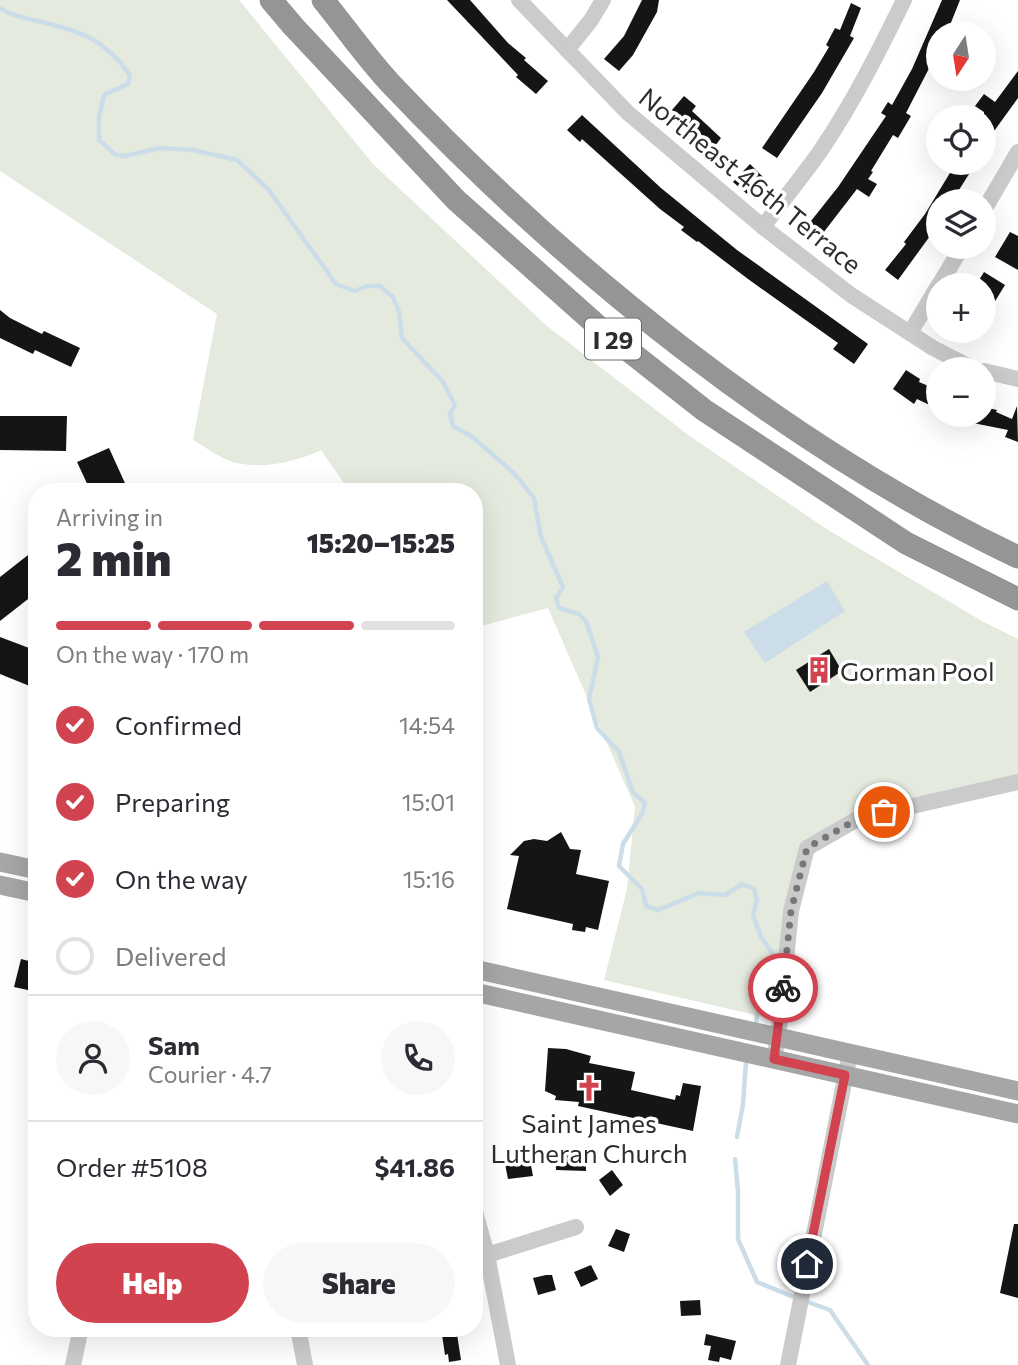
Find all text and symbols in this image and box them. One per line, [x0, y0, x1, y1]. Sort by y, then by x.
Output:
north arrow [926, 21, 996, 91]
map controls [926, 21, 996, 427]
street label: Northeast 46th Terrace [634, 81, 868, 279]
button: locate [926, 105, 996, 175]
button: layers [926, 189, 996, 259]
button: + [926, 273, 996, 343]
road number: I 29 [585, 318, 641, 360]
button: − [926, 357, 996, 427]
text: Arriving in [56, 503, 163, 531]
text: 15:20–15:25 [307, 527, 455, 558]
text: 2 min [56, 529, 172, 585]
text: On the way · 170 m [56, 640, 249, 668]
building icon: Gorman Pool [804, 655, 834, 685]
place label: Gorman Pool [840, 655, 995, 686]
icon: check [56, 706, 94, 744]
text: Confirmed [115, 709, 242, 740]
text: 14:54 [399, 711, 455, 739]
pin [854, 782, 914, 842]
icon: check [56, 783, 94, 821]
text: Preparing [115, 786, 230, 817]
text: 15:01 [402, 788, 455, 816]
icon: bag [865, 793, 903, 831]
icon: check [56, 860, 94, 898]
text: On the way [115, 863, 248, 894]
text: 15:16 [403, 865, 455, 893]
text: Delivered [115, 940, 226, 971]
courier [748, 953, 818, 1023]
icon: bike [764, 969, 802, 1007]
button: person [56, 1021, 130, 1095]
button: phone [381, 1021, 455, 1095]
text: Sam [148, 1029, 200, 1060]
text: Courier · 4.7 [148, 1060, 272, 1088]
church icon: Saint James Lutheran Church [574, 1073, 604, 1103]
place label: Saint James Lutheran Church [490, 1107, 688, 1168]
text: Order #5108 [56, 1151, 208, 1182]
text: $41.86 [374, 1151, 455, 1182]
pin [777, 1234, 837, 1294]
button: Help [56, 1243, 249, 1323]
button: Share [263, 1243, 455, 1323]
icon: home [788, 1245, 826, 1283]

